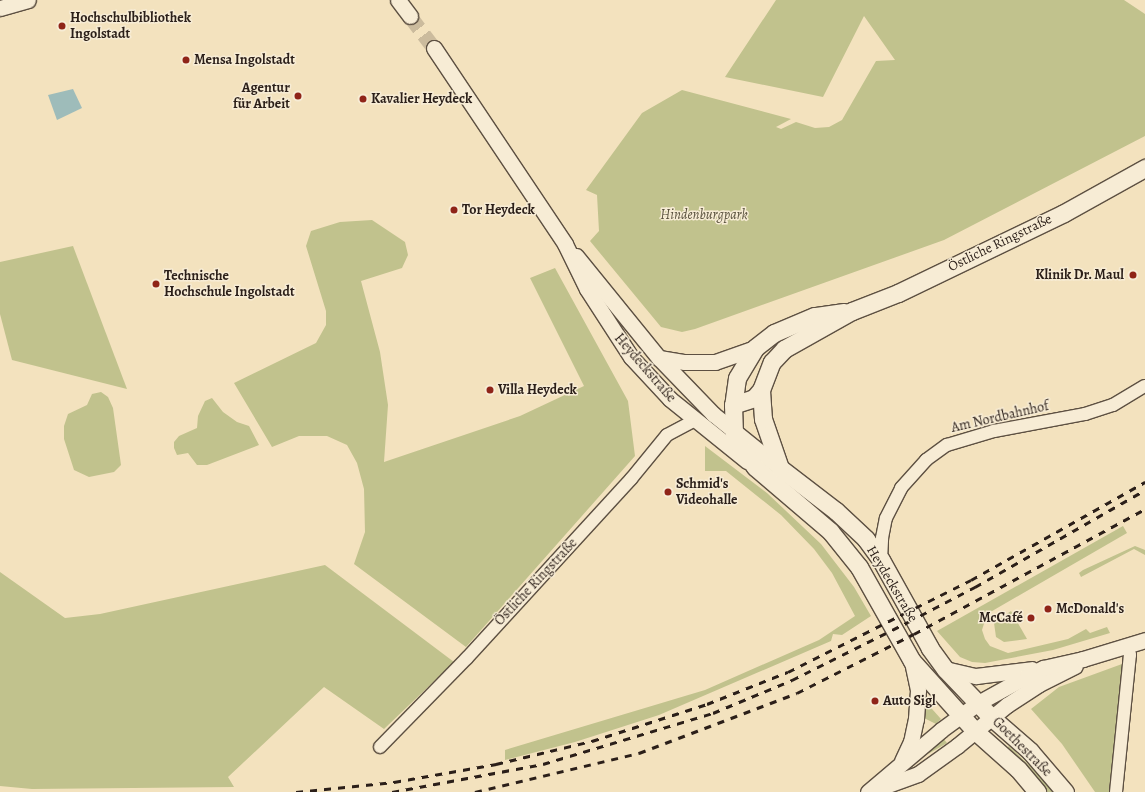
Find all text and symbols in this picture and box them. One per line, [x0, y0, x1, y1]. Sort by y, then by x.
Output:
place label: Hochschulbibliothek Ingolstadt [70, 10, 191, 42]
marker: Hochschulbibliothek Ingolstadt [57, 21, 67, 31]
place label: Mensa Ingolstadt [194, 52, 295, 68]
marker: Mensa Ingolstadt [181, 55, 191, 65]
place label: Agentur für Arbeit [233, 80, 290, 112]
marker: Agentur für Arbeit [293, 91, 303, 101]
place label: Kavalier Heydeck [371, 91, 472, 107]
marker: Kavalier Heydeck [358, 94, 368, 104]
place label: Tor Heydeck [462, 202, 535, 218]
marker: Tor Heydeck [449, 205, 459, 215]
park label: Hindenburgpark [660, 207, 748, 223]
street label: Östliche Ringstraße [945, 211, 1055, 275]
place label: Klinik Dr. Maul [1035, 267, 1124, 283]
place label: Technische Hochschule Ingolstadt [164, 268, 295, 300]
marker: Klinik Dr. Maul [1127, 269, 1139, 281]
marker: Technische Hochschule Ingolstadt [151, 279, 161, 289]
street label: Heydeckstraße [611, 330, 679, 406]
place label: Villa Heydeck [498, 382, 577, 398]
marker: Villa Heydeck [485, 385, 495, 395]
street label: Am Nordbahnhof [950, 398, 1050, 436]
place label: Schmid's Videohalle [676, 476, 738, 508]
marker: Schmid's Videohalle [663, 487, 673, 497]
street label: Östliche Ringstraße [491, 535, 581, 629]
street label: Heydeckstraße [863, 543, 921, 625]
place label: McDonald's [1056, 601, 1124, 617]
marker: McDonald's [1043, 604, 1053, 614]
place label: McCafé [979, 610, 1023, 626]
marker: McCafé [1026, 613, 1036, 623]
place label: Auto Sigl [883, 693, 936, 709]
marker: Auto Sigl [870, 696, 880, 706]
street label: Goethestraße [989, 714, 1055, 780]

